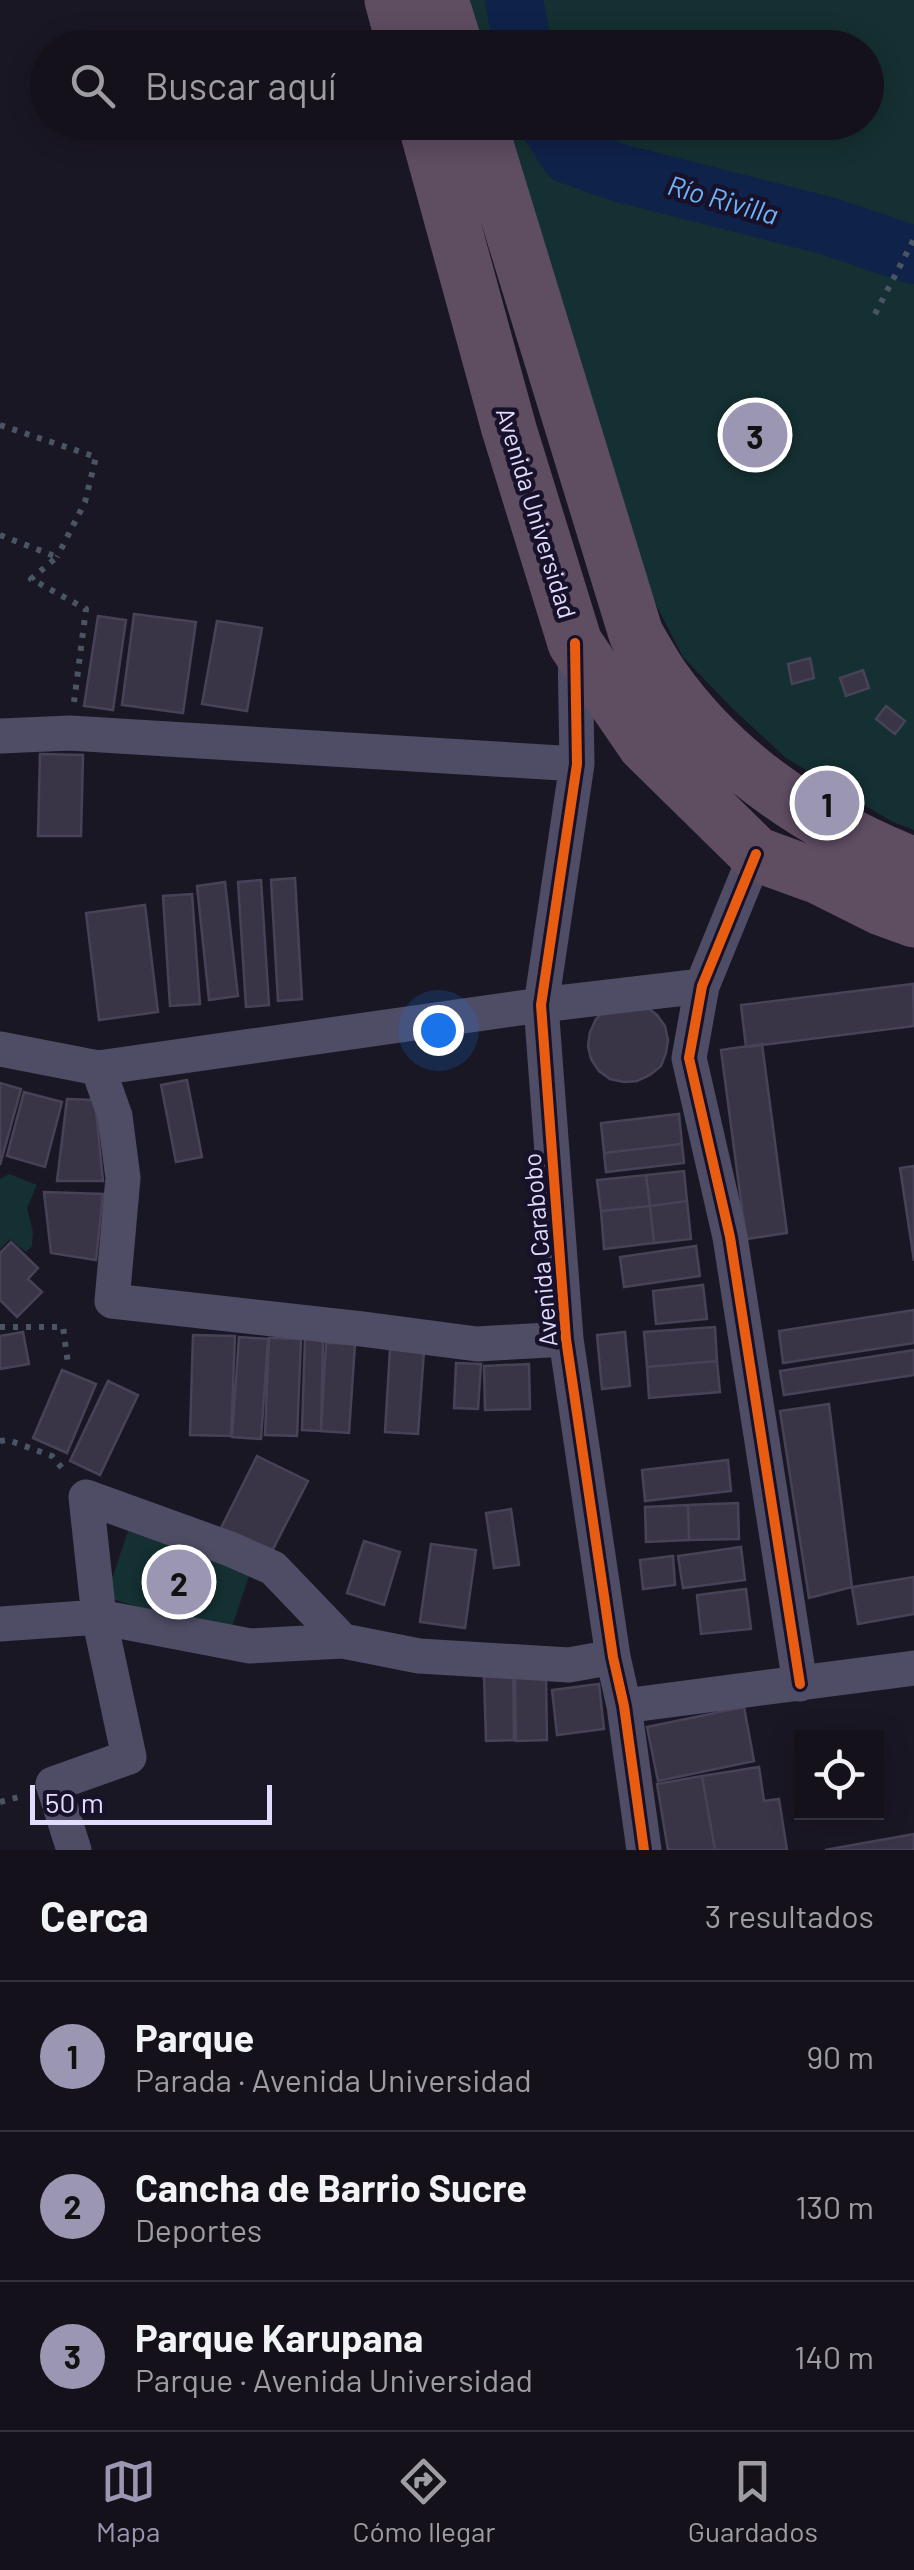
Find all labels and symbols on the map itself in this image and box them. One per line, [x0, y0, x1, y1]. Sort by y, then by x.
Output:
water label: Río Rivilla [664, 167, 782, 231]
pin: 3 [722, 398, 788, 472]
street label: Avenida Universidad [491, 404, 583, 622]
pin: 1 [794, 766, 860, 840]
your location [413, 1005, 464, 1056]
street label: Avenida Carabobo [516, 1152, 562, 1348]
pin: 2 [146, 1544, 212, 1620]
scale bar [30, 1780, 272, 1824]

